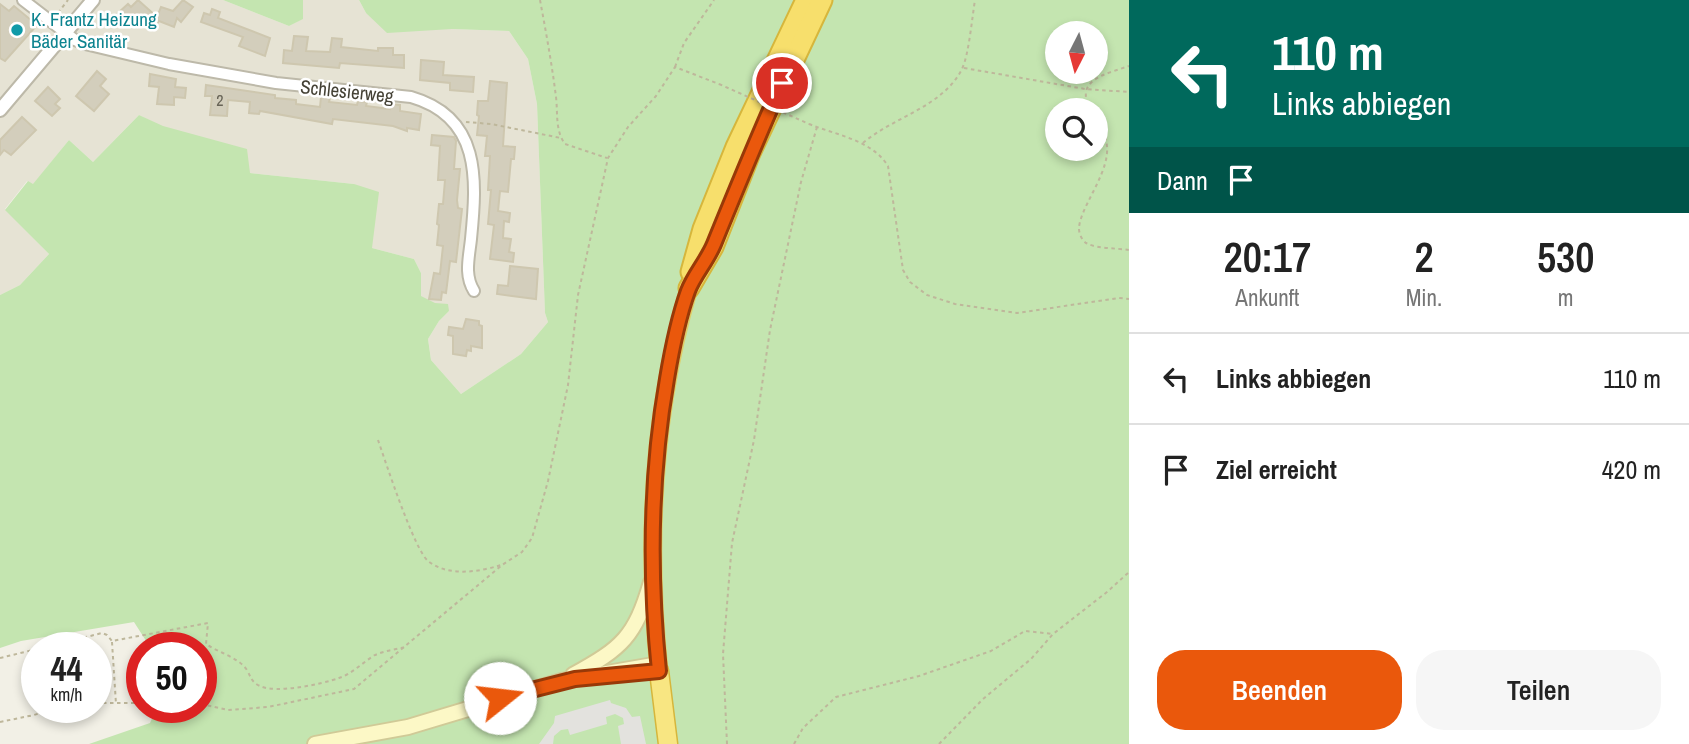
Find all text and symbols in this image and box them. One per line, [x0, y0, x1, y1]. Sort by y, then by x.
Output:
place label: K. Frantz Heizung Bäder Sanitär [31, 6, 157, 54]
text: 110 m [1272, 19, 1384, 85]
north arrow [1045, 21, 1108, 84]
map controls [1045, 21, 1108, 161]
marker: K. Frantz Heizung Bäder Sanitär [9, 22, 25, 38]
icon: left [1157, 28, 1248, 119]
pin [752, 53, 812, 113]
icon: arrive [763, 64, 801, 102]
street label: Schlesierweg [299, 73, 395, 109]
text: Links abbiegen [1272, 82, 1451, 125]
house number: 2 [216, 89, 224, 111]
button: search [1045, 98, 1108, 161]
icon: arrive [1222, 161, 1260, 199]
text: Dann [1157, 163, 1208, 198]
text: 20:17 [1224, 229, 1311, 285]
text: 2 [1414, 229, 1434, 285]
text: 530 [1537, 229, 1594, 285]
text: Ankunft [1235, 282, 1299, 313]
text: Min. [1406, 282, 1442, 313]
text: m [1558, 282, 1574, 313]
icon: left [1157, 360, 1195, 398]
text: Links abbiegen [1216, 361, 1371, 396]
text: 110 m [1603, 361, 1661, 396]
icon: arrive [1157, 451, 1195, 489]
text: Ziel erreicht [1216, 452, 1337, 487]
text: 420 m [1602, 452, 1661, 487]
speed limit sign: 50 [126, 632, 217, 723]
text: 44 [51, 645, 82, 692]
button: Beenden [1157, 650, 1402, 730]
button: Teilen [1416, 650, 1661, 730]
position arrow [463, 661, 537, 735]
text: km/h [51, 682, 83, 707]

